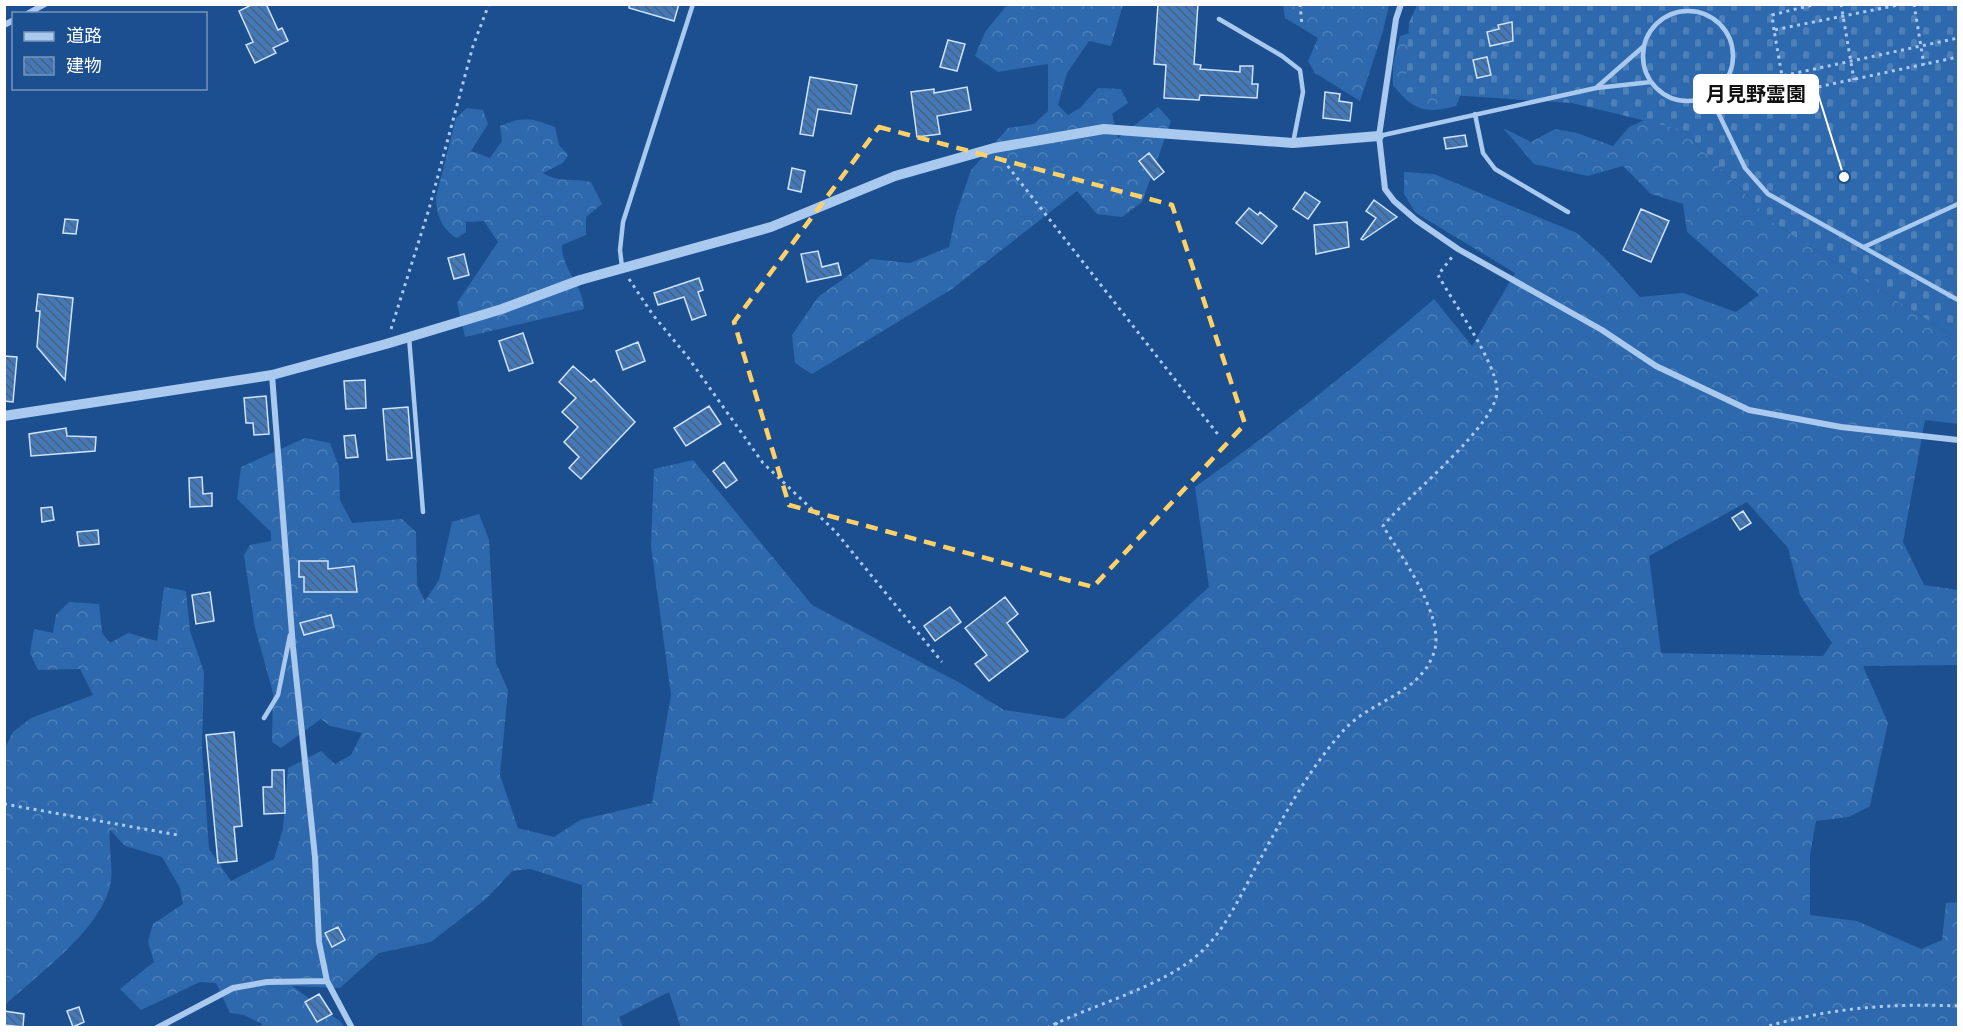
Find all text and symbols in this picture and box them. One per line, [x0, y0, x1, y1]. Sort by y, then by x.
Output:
legend [12, 12, 207, 90]
text: 道路 [66, 25, 102, 47]
text: 建物 [66, 55, 102, 77]
callout: 月見野霊園 [1694, 75, 1818, 113]
text: 月見野霊園 [1706, 82, 1806, 106]

